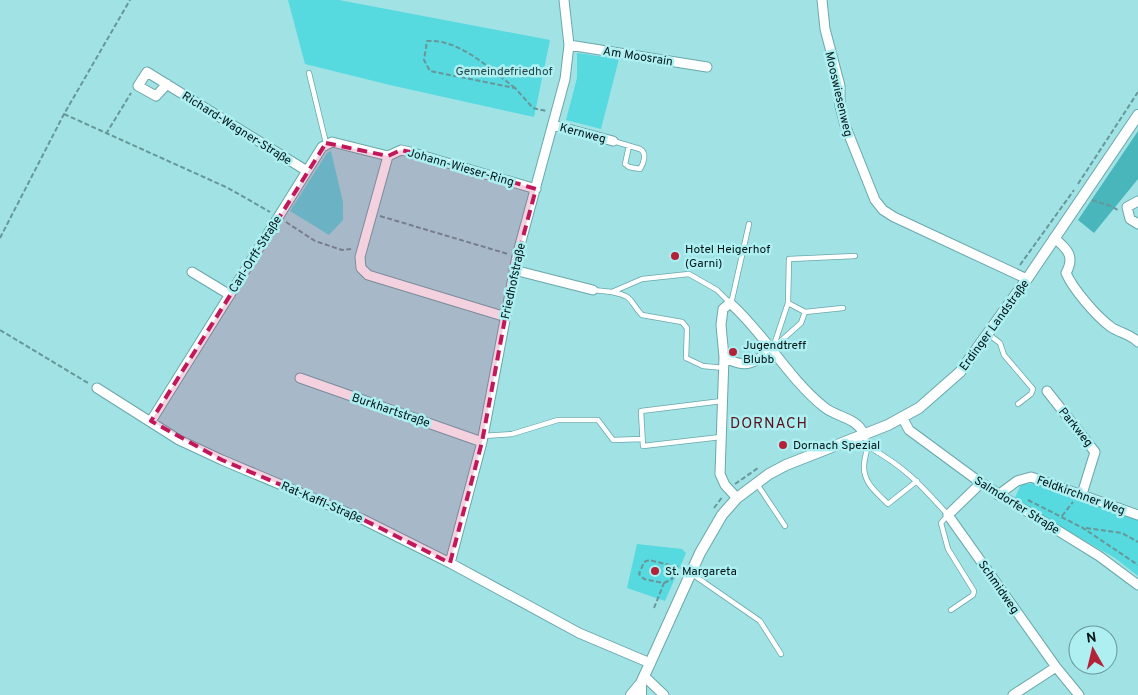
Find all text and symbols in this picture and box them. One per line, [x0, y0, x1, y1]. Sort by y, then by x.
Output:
street label: Am Moosrain [602, 44, 674, 70]
street label: Mooswiesenweg [820, 50, 856, 139]
park label: Gemeindefriedhof [455, 64, 553, 80]
street label: Richard-Wagner-Straße [179, 89, 294, 169]
street label: Kernweg [558, 120, 608, 148]
street label: Johann-Wieser-Ring [406, 145, 516, 191]
street label: Carl-Orff-Straße [226, 213, 286, 296]
street label: Friedhofstraße [498, 242, 530, 321]
place label: Hotel Heigerhof (Garni) [685, 242, 770, 272]
marker: Hotel Heigerhof (Garni) [669, 250, 681, 262]
street label: Erdinger Landstraße [956, 277, 1033, 374]
place label: Jugendtreff Blubb [743, 338, 806, 368]
marker: Jugendtreff Blubb [727, 346, 739, 358]
street label: Burkhartstraße [349, 390, 432, 432]
street label: Parkweg [1054, 405, 1096, 451]
district label: DORNACH [730, 415, 808, 434]
place label: Dornach Spezial [793, 438, 880, 454]
marker: Dornach Spezial [777, 439, 789, 451]
street label: Salmdorfer Straße [971, 473, 1062, 539]
street label: Feldkirchner Weg [1034, 473, 1127, 519]
street label: Rat-Kaffl-Straße [278, 478, 365, 527]
street label: Schmidweg [974, 558, 1022, 617]
place label: St. Margareta [665, 564, 737, 580]
marker: St. Margareta [649, 565, 661, 577]
north arrow [1068, 625, 1118, 675]
text: N [1085, 629, 1098, 648]

